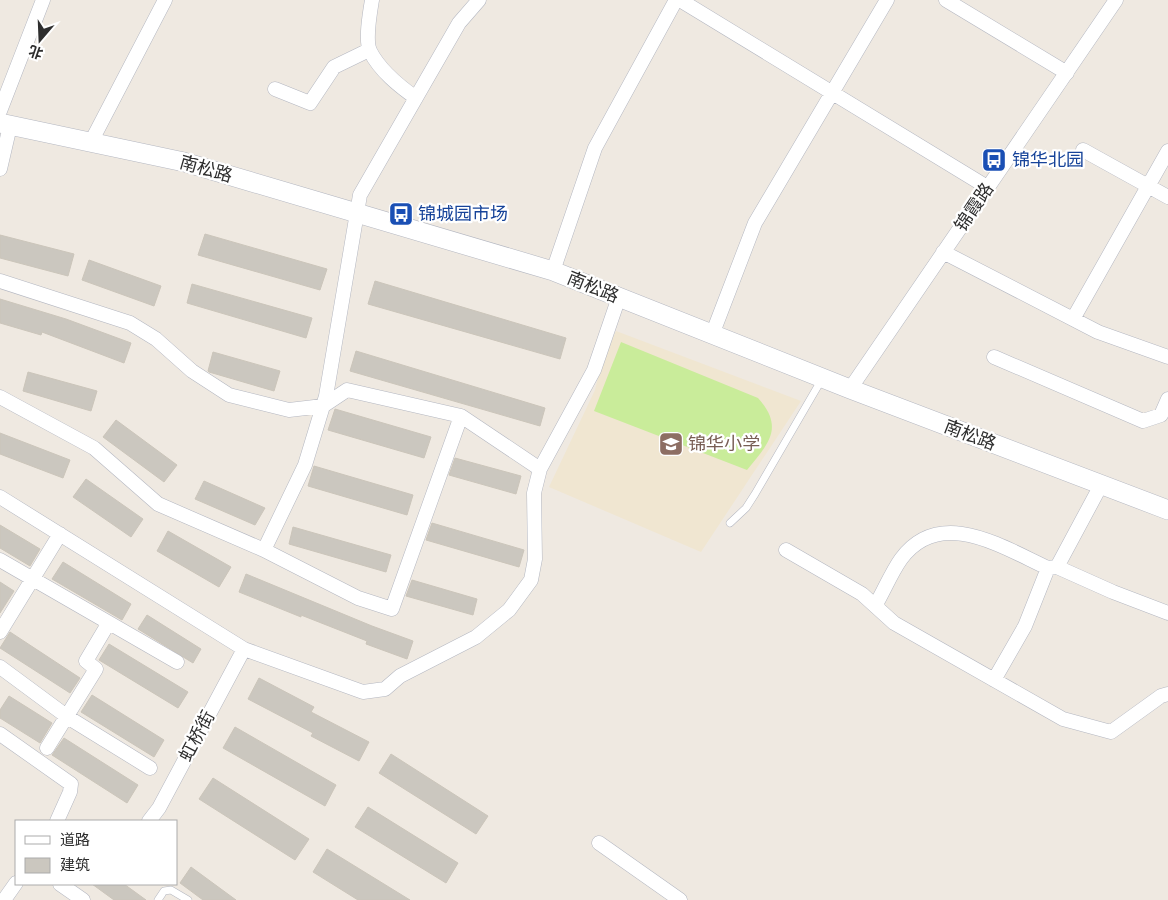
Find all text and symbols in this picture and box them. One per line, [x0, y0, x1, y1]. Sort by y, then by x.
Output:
north arrow [15, 15, 65, 65]
text: 北 [26, 42, 45, 63]
bus stop icon: 锦华北园 [981, 147, 1007, 173]
place label: 锦华北园 [1012, 148, 1084, 170]
street label: 南松路 [177, 150, 235, 186]
street label: 锦霞路 [949, 178, 997, 235]
bus stop icon: 锦城园市场 [388, 201, 414, 227]
place label: 锦城园市场 [418, 202, 508, 224]
street label: 南松路 [564, 266, 623, 306]
street label: 南松路 [941, 414, 1000, 454]
school or university icon: 锦华小学 [658, 431, 684, 457]
place label: 锦华小学 [688, 432, 760, 454]
street label: 虹桥街 [174, 707, 219, 765]
legend [15, 820, 178, 885]
text: 道路 [60, 830, 90, 848]
text: 建筑 [60, 855, 90, 873]

